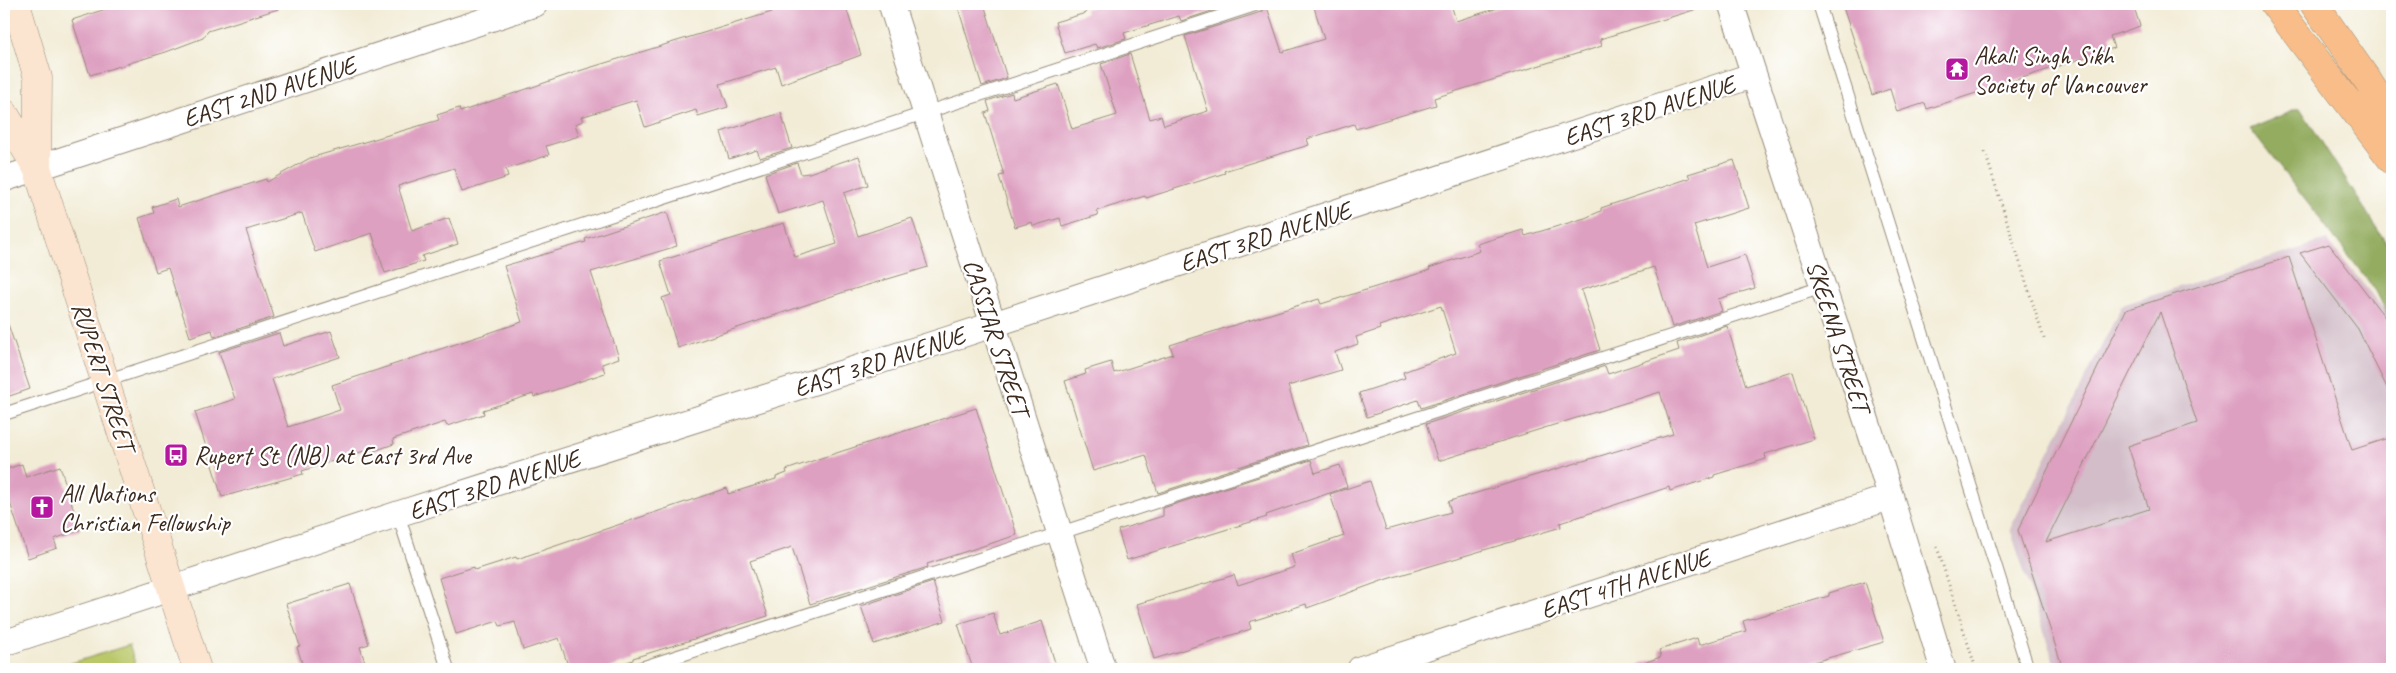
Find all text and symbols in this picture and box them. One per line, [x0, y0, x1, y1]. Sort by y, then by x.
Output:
place label: Akali Singh Sikh Society of Vancouver [1974, 40, 2148, 101]
street label: EAST 2ND AVENUE [179, 48, 362, 135]
temple icon: Akali Singh Sikh Society of Vancouver [1944, 56, 1970, 82]
street label: EAST 3RD AVENUE [1560, 67, 1741, 154]
street label: EAST 3RD AVENUE [1176, 193, 1357, 280]
street label: CASSIAR STREET [956, 255, 1038, 426]
street label: SKEENA STREET [1799, 257, 1879, 421]
street label: RUPERT STREET [64, 298, 144, 461]
street label: EAST 3RD AVENUE [790, 318, 971, 405]
place label: Rupert St (NB) at East 3rd Ave [194, 440, 472, 472]
street label: EAST 3RD AVENUE [405, 441, 586, 528]
bus stop icon: Rupert St (NB) at East 3rd Ave [163, 442, 189, 468]
place label: All Nations Christian Fellowship [60, 478, 231, 539]
church icon: All Nations Christian Fellowship [29, 494, 55, 520]
street label: EAST 4TH AVENUE [1537, 541, 1716, 626]

